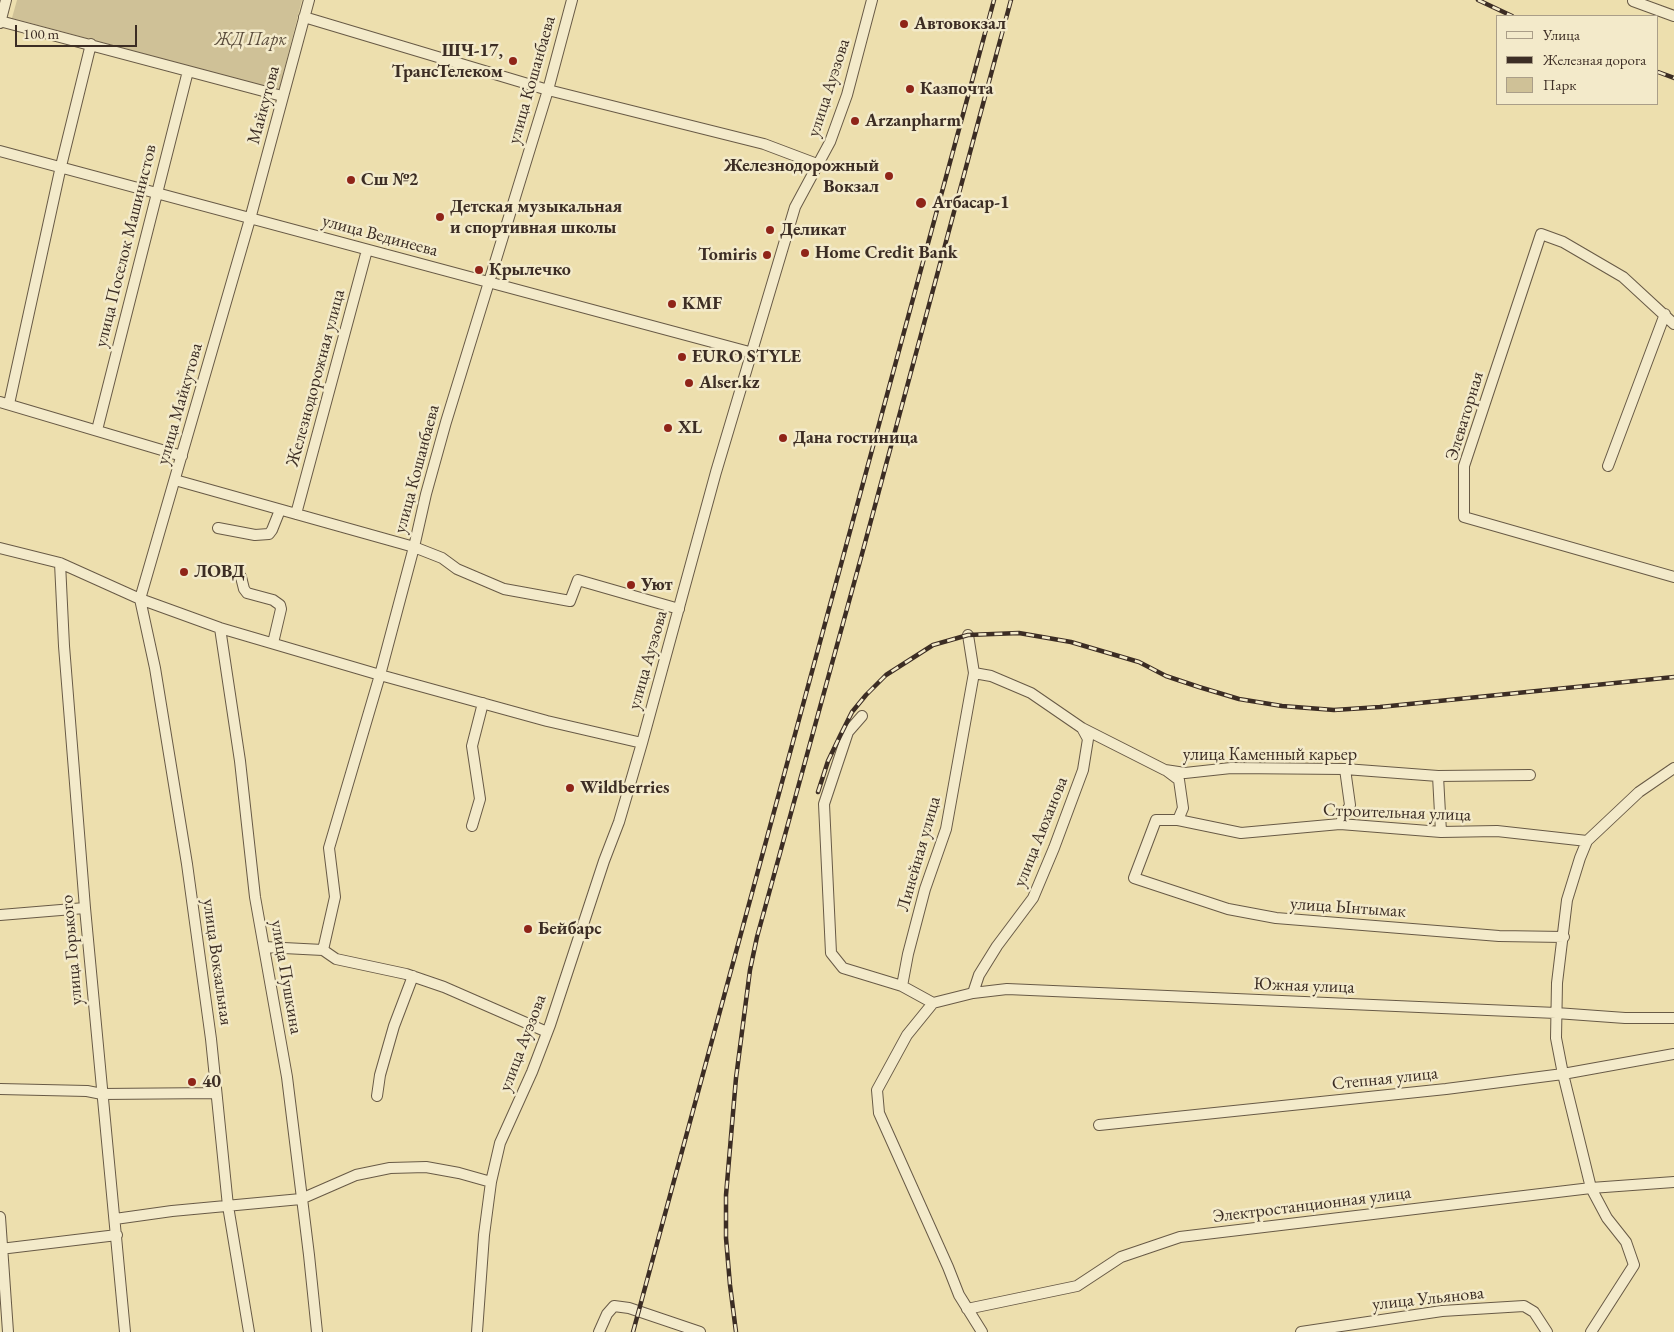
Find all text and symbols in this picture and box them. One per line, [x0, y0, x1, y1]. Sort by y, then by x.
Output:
street label: улица Кошанбаева [503, 13, 561, 147]
place label: Автовокзал [914, 13, 1006, 35]
scale bar [18, 15, 140, 47]
legend [1496, 15, 1659, 105]
marker: Автовокзал [898, 18, 910, 30]
text: 100 m [23, 24, 59, 43]
text: Улица [1543, 25, 1580, 44]
park label: ЖД Парк [215, 29, 287, 51]
street label: улица Ауэзова [803, 36, 855, 140]
place label: ШЧ-17, ТрансТелеком [391, 40, 503, 82]
text: Железная дорога [1543, 50, 1646, 69]
marker: ШЧ-17, ТрансТелеком [507, 55, 519, 67]
street label: Майкутова [243, 64, 285, 146]
text: Парк [1543, 75, 1576, 94]
place label: Казпочта [920, 78, 993, 100]
marker: Казпочта [904, 83, 916, 95]
place label: Arzanpharm [865, 110, 961, 132]
marker: Arzanpharm [849, 115, 861, 127]
street label: улица Поселок Машинистов [90, 142, 162, 350]
place label: Железнодорожный Вокзал [724, 155, 879, 198]
place label: Сш №2 [361, 169, 418, 191]
marker: Железнодорожный Вокзал [883, 170, 895, 182]
marker: Сш №2 [345, 174, 357, 186]
place label: Атбасар-1 [932, 192, 1009, 214]
place label: Детская музыкальная и спортивная школы [450, 196, 622, 238]
marker: Атбасар-1 [914, 196, 928, 210]
street label: улица Вединеева [320, 210, 440, 262]
marker: Детская музыкальная и спортивная школы [434, 211, 446, 223]
place label: Деликат [780, 219, 846, 241]
marker: Деликат [764, 224, 776, 236]
place label: Home Credit Bank [815, 242, 958, 264]
place label: Tomiris [698, 244, 757, 266]
marker: Home Credit Bank [799, 247, 811, 259]
marker: Tomiris [761, 249, 773, 261]
place label: Крылечко [489, 259, 571, 281]
marker: Крылечко [473, 264, 485, 276]
street label: Железнодорожная улица [282, 287, 350, 469]
place label: KMF [682, 293, 722, 315]
marker: KMF [666, 298, 678, 310]
street label: улица Майкутова [152, 341, 208, 467]
place label: EURO STYLE [692, 346, 801, 368]
marker: EURO STYLE [676, 351, 688, 363]
street label: Элеваторная [1441, 369, 1489, 463]
place label: Alser.kz [699, 372, 760, 394]
marker: Alser.kz [683, 377, 695, 389]
street label: улица Кошанбаева [389, 402, 445, 536]
place label: XL [678, 417, 702, 439]
marker: XL [662, 422, 674, 434]
place label: Дана гостиница [793, 427, 918, 449]
marker: Дана гостиница [777, 432, 789, 444]
place label: ЛОВД [194, 561, 245, 583]
marker: ЛОВД [178, 566, 190, 578]
place label: Уют [641, 574, 673, 596]
marker: Уют [625, 579, 637, 591]
street label: улица Ауэзова [624, 608, 672, 712]
street label: улица Каменный карьер [1183, 744, 1357, 766]
street label: улица Аюханова [1009, 774, 1073, 890]
place label: Wildberries [580, 777, 669, 799]
marker: Wildberries [564, 782, 576, 794]
street label: Линейная улица [892, 794, 946, 914]
street label: Строительная улица [1323, 800, 1471, 826]
street label: улица Ынтымак [1289, 893, 1407, 923]
street label: улица Горького [56, 894, 88, 1006]
street label: улица Вокзальная [197, 897, 237, 1027]
street label: улица Пушкина [265, 918, 307, 1036]
place label: Бейбарс [538, 918, 602, 940]
marker: Бейбарс [522, 923, 534, 935]
street label: Южная улица [1253, 973, 1355, 999]
street label: улица Ауэзова [495, 991, 551, 1095]
street label: Степная улица [1331, 1063, 1439, 1095]
place label: 40 [202, 1071, 221, 1093]
marker: 40 [186, 1076, 198, 1088]
street label: Электростанционная улица [1212, 1182, 1412, 1228]
street label: улица Ульянова [1371, 1282, 1485, 1316]

